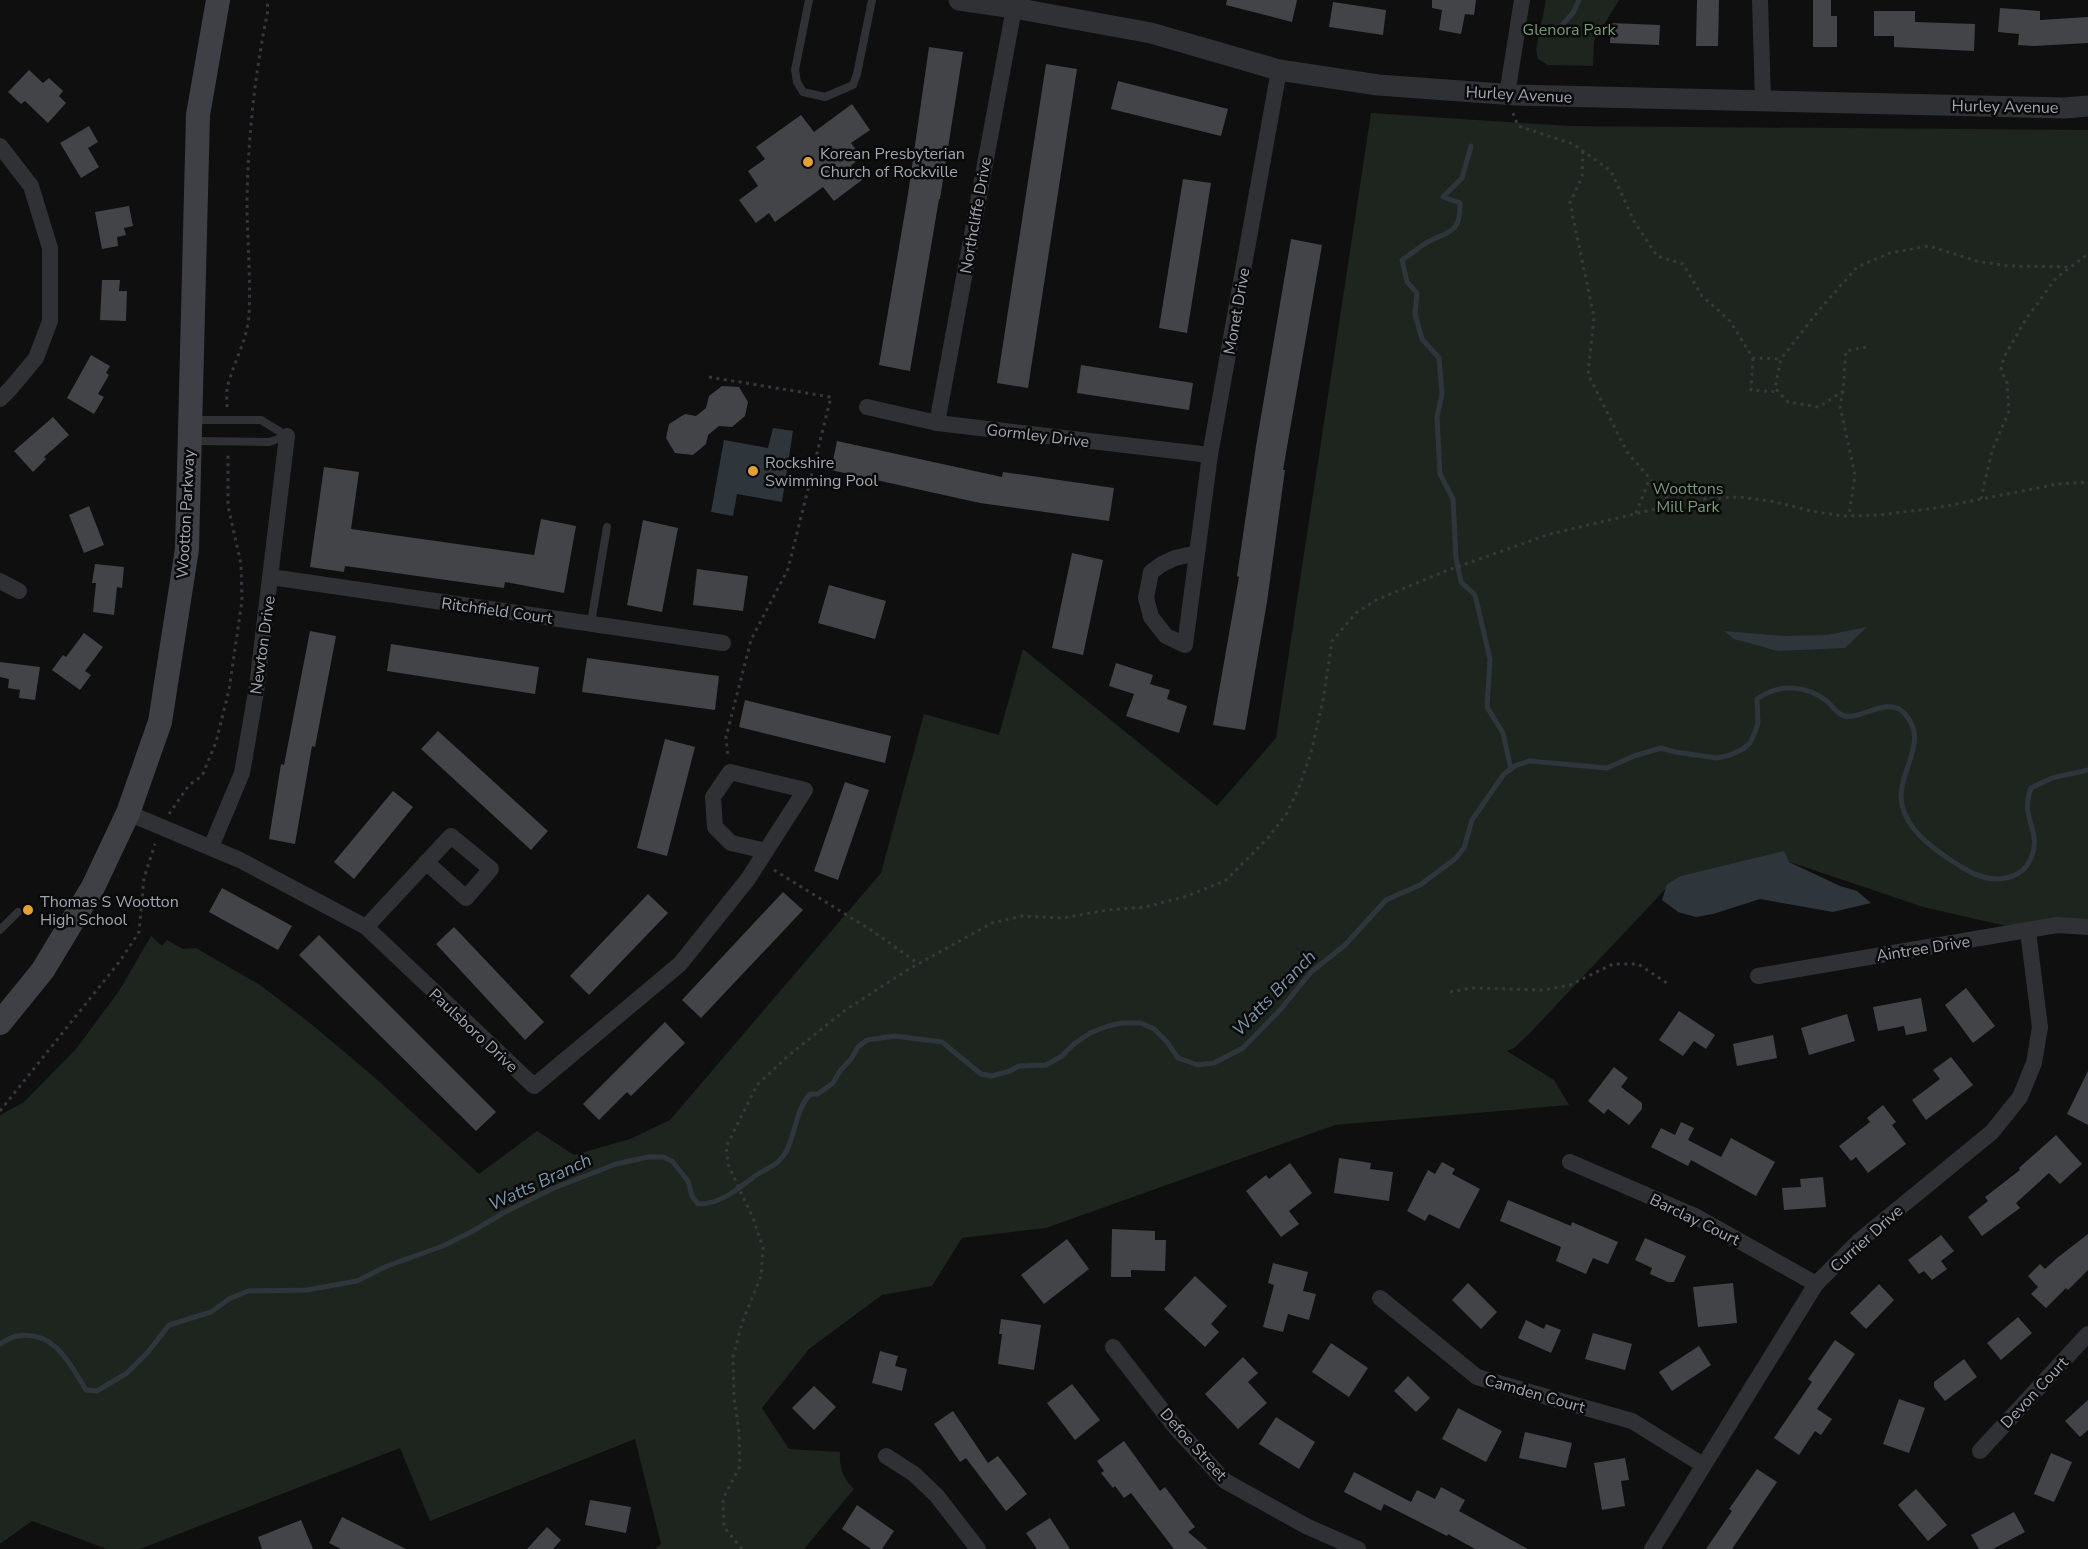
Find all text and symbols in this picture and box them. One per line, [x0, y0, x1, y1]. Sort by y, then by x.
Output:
park label: Glenora Park [1523, 19, 1616, 41]
street label: Hurley Avenue [1465, 81, 1573, 109]
street label: Hurley Avenue [1951, 95, 2059, 119]
place label: Korean Presbyterian Church of Rockville [820, 143, 965, 183]
marker: Korean Presbyterian Church of Rockville [801, 155, 815, 169]
street label: Northcliffe Drive [955, 155, 997, 275]
street label: Monet Drive [1219, 266, 1255, 356]
street label: Gormley Drive [985, 419, 1090, 453]
street label: Wootton Parkway [172, 448, 200, 579]
place label: Rockshire Swimming Pool [765, 452, 878, 492]
marker: Rockshire Swimming Pool [746, 464, 760, 478]
park label: Woottons Mill Park [1653, 478, 1723, 518]
street label: Ritchfield Court [440, 592, 554, 630]
street label: Newton Drive [245, 594, 281, 696]
place label: Thomas S Wootton High School [40, 891, 179, 931]
marker: Thomas S Wootton High School [21, 903, 35, 917]
street label: Aintree Drive [1875, 931, 1972, 967]
water label: Watts Branch [1227, 945, 1321, 1041]
street label: Paulsboro Drive [424, 984, 523, 1078]
water label: Watts Branch [485, 1148, 595, 1216]
street label: Barclay Court [1646, 1189, 1744, 1251]
street label: Currier Drive [1825, 1200, 1908, 1277]
street label: Devon Court [1996, 1352, 2074, 1433]
street label: Camden Court [1482, 1369, 1588, 1419]
street label: Defoe Street [1155, 1404, 1232, 1486]

